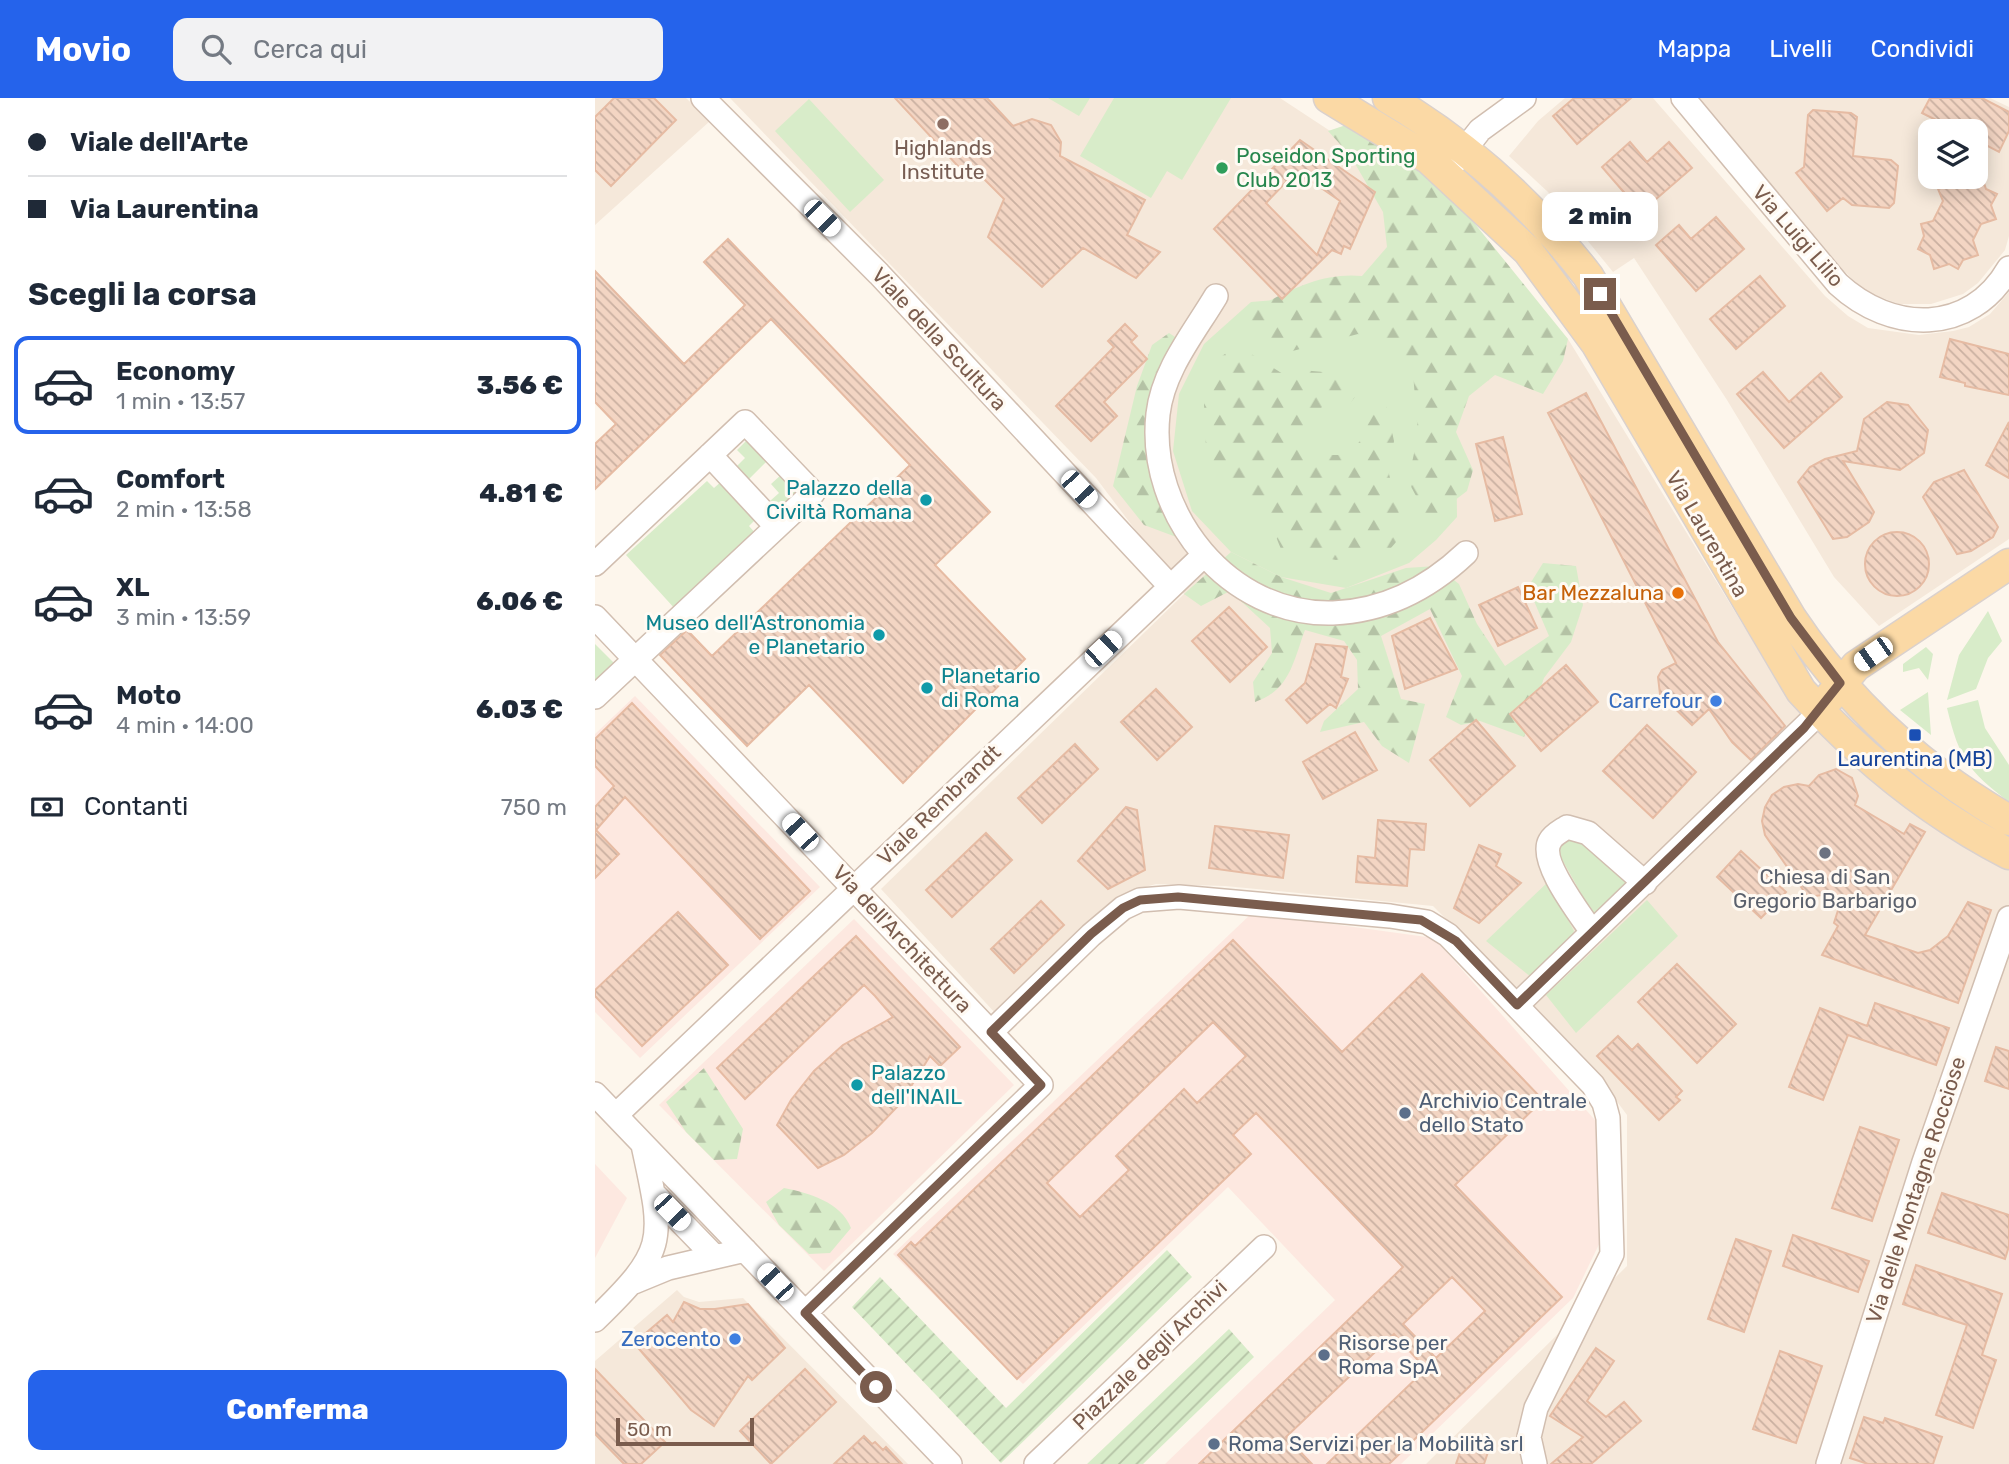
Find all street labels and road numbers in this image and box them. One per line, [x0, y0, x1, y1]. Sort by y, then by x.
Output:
street label: Via Luigi Lilio [1747, 180, 1849, 292]
street label: Viale della Scultura [867, 262, 1012, 415]
street label: Via Laurentina [1661, 466, 1754, 601]
street label: Viale Rembrandt [872, 739, 1006, 870]
street label: Via dell'Architettura [827, 860, 977, 1018]
street label: Via delle Montagne Rocciose [1861, 1053, 1970, 1326]
street label: Piazzale degli Archivi [1067, 1275, 1232, 1435]

